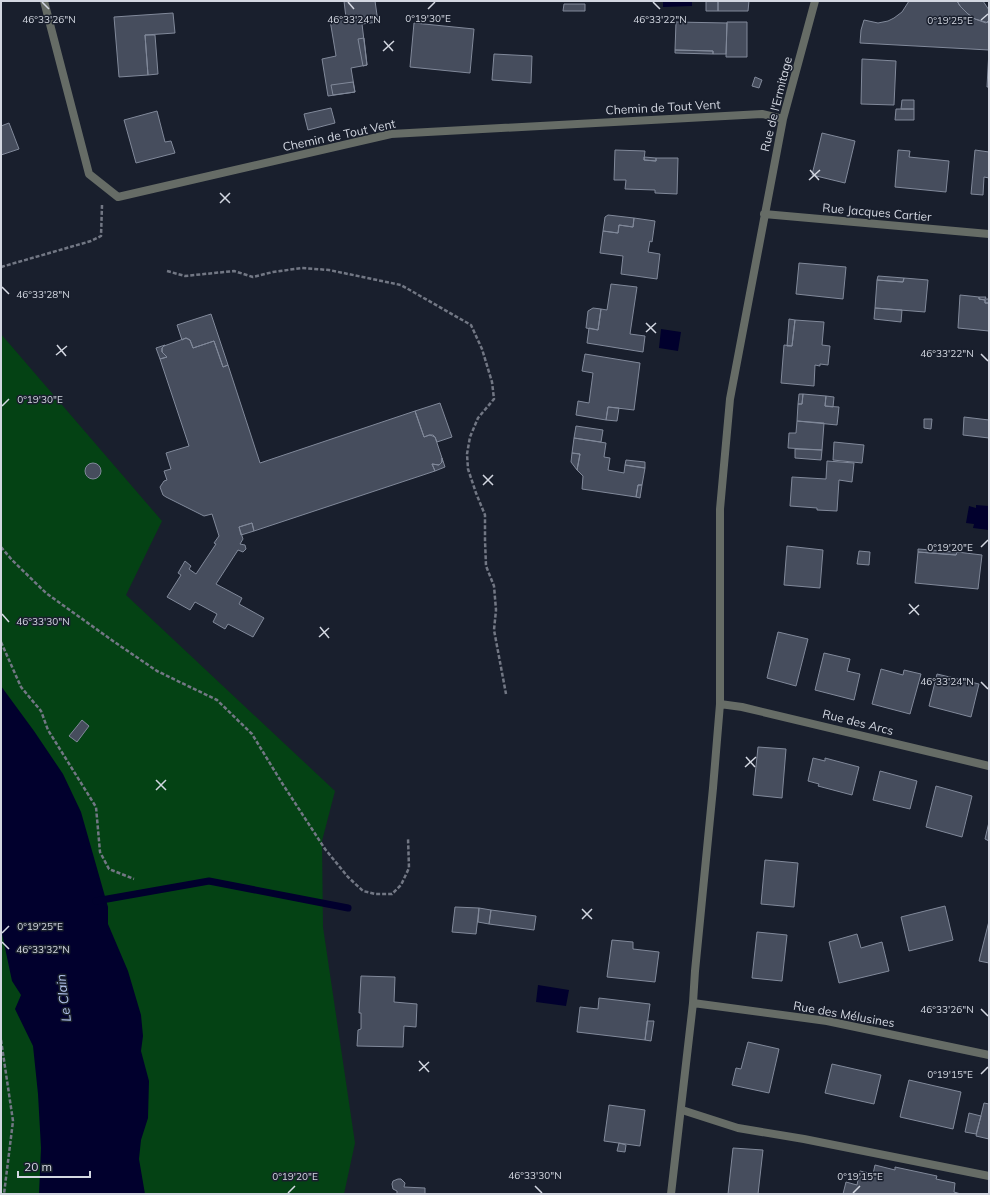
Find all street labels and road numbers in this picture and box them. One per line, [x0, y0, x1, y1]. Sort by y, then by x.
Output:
street label: Rue de l'Ermitage [757, 55, 795, 153]
street label: Chemin de Tout Vent [605, 96, 721, 118]
street label: Chemin de Tout Vent [281, 116, 397, 154]
street label: Rue Jacques Cartier [822, 200, 933, 224]
street label: Rue des Arcs [821, 706, 895, 738]
street label: Rue des Mélusines [792, 998, 896, 1030]

